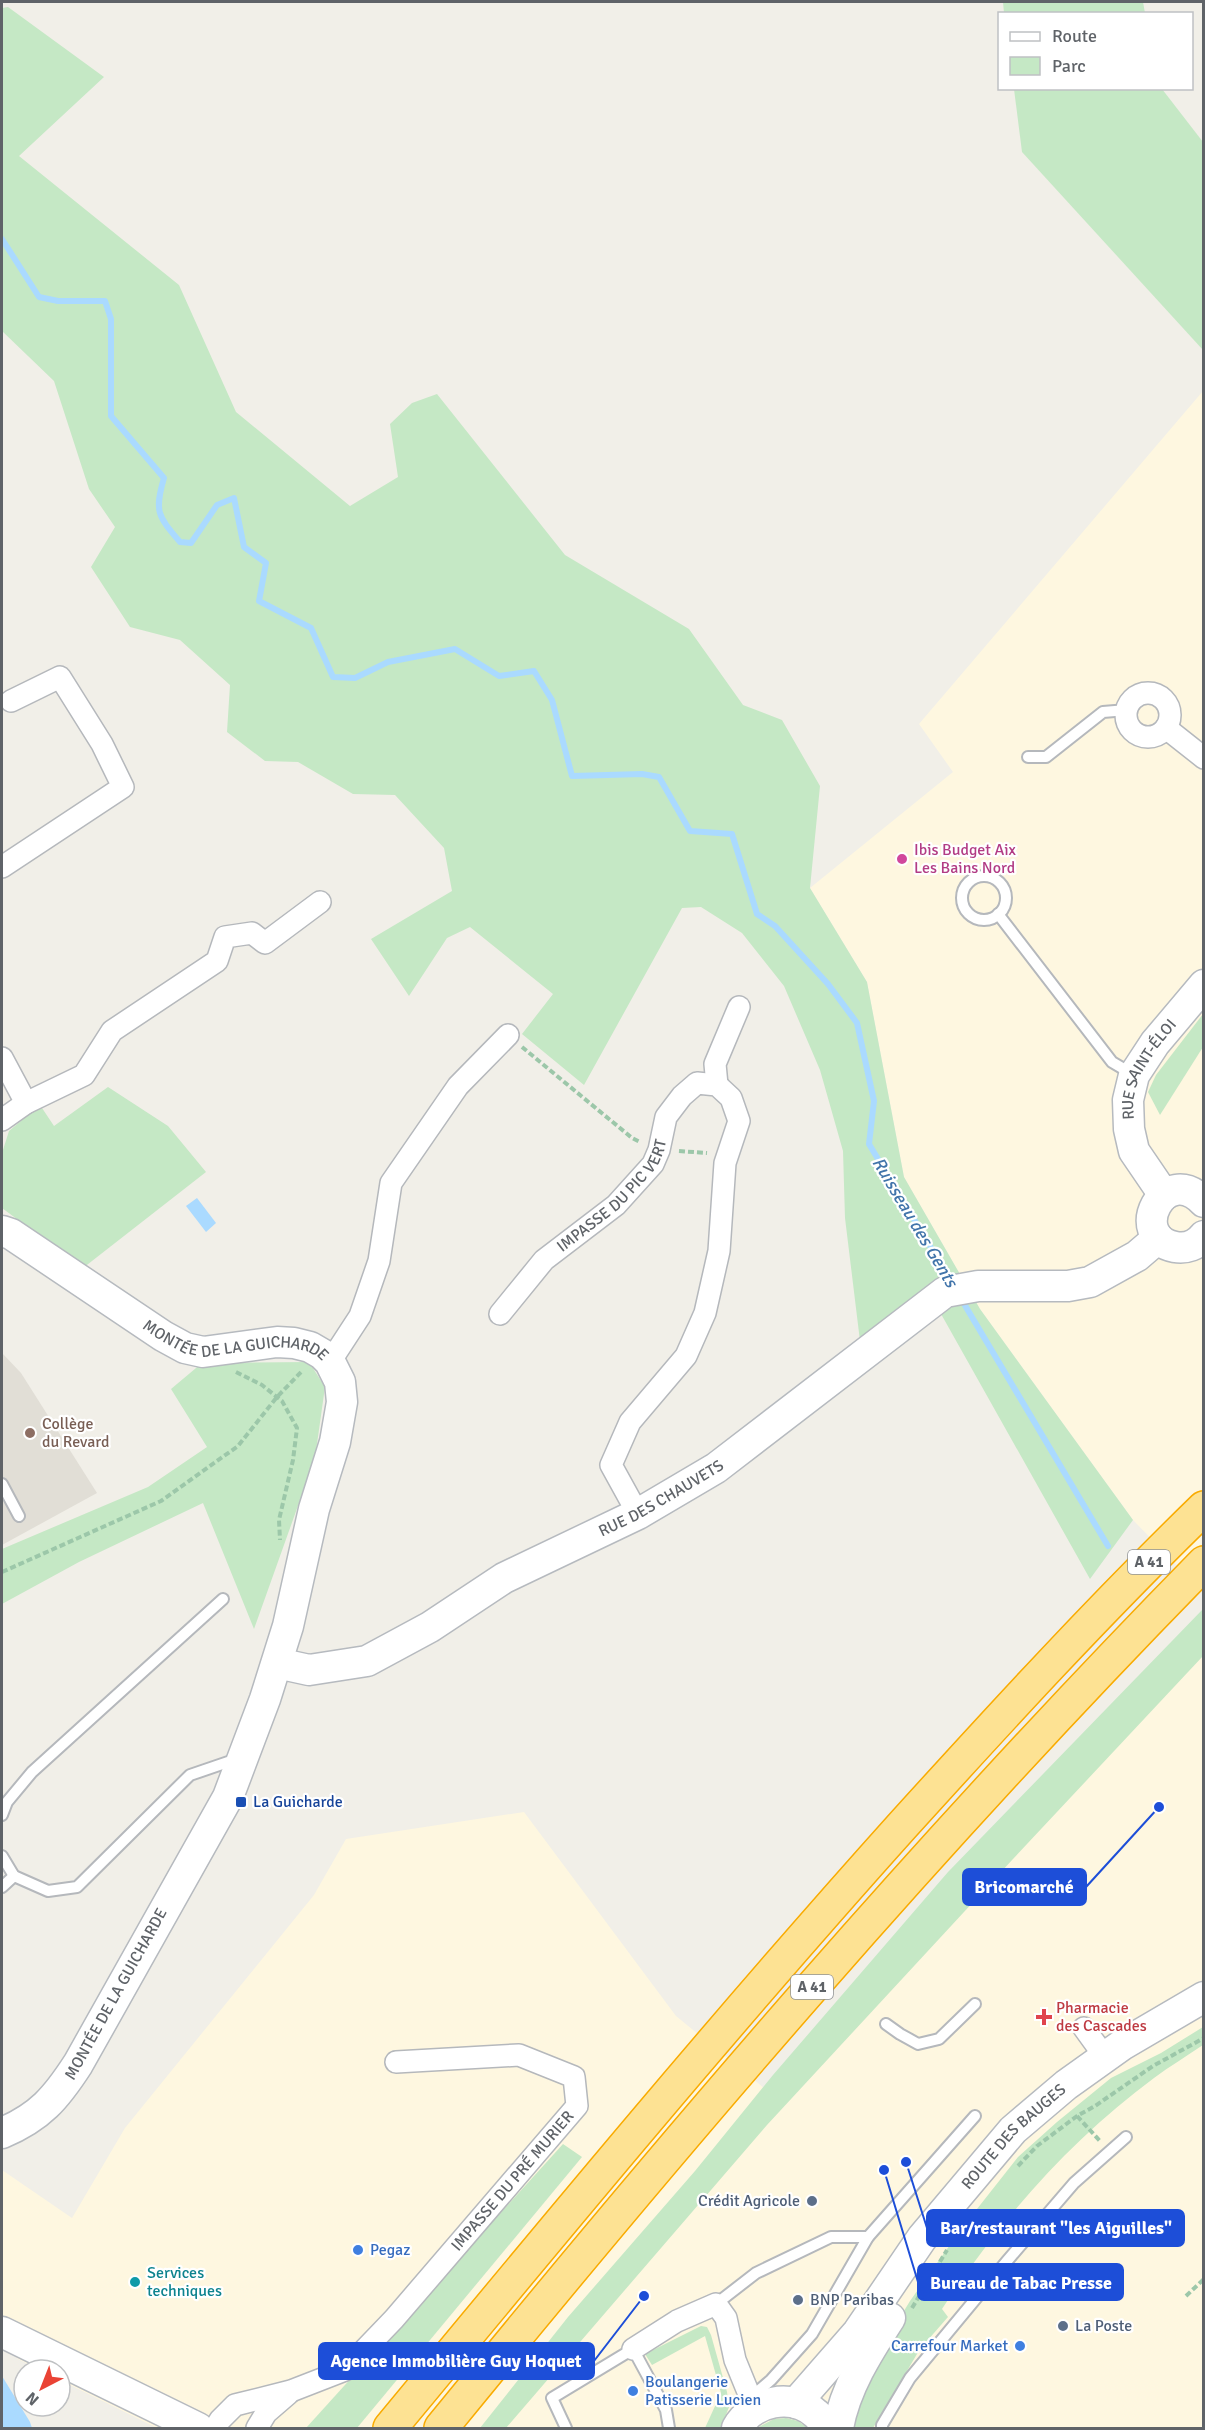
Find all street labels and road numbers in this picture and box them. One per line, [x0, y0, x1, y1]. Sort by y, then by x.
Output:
street label: RUE SAINT-ÉLOI [1118, 1015, 1181, 1120]
street label: IMPASSE DU PIC VERT [553, 1137, 671, 1257]
street label: MONTÉE DE LA GUICHARDE [139, 1315, 333, 1365]
street label: RUE DES CHAUVETS [595, 1456, 728, 1541]
road number: A 41 [1128, 1550, 1170, 1574]
street label: MONTÉE DE LA GUICHARDE [60, 1905, 172, 2083]
road number: A 41 [791, 1975, 833, 1999]
street label: ROUTE DES BAUGES [957, 2079, 1070, 2194]
street label: IMPASSE DU PRÉ MURIER [447, 2107, 579, 2255]

